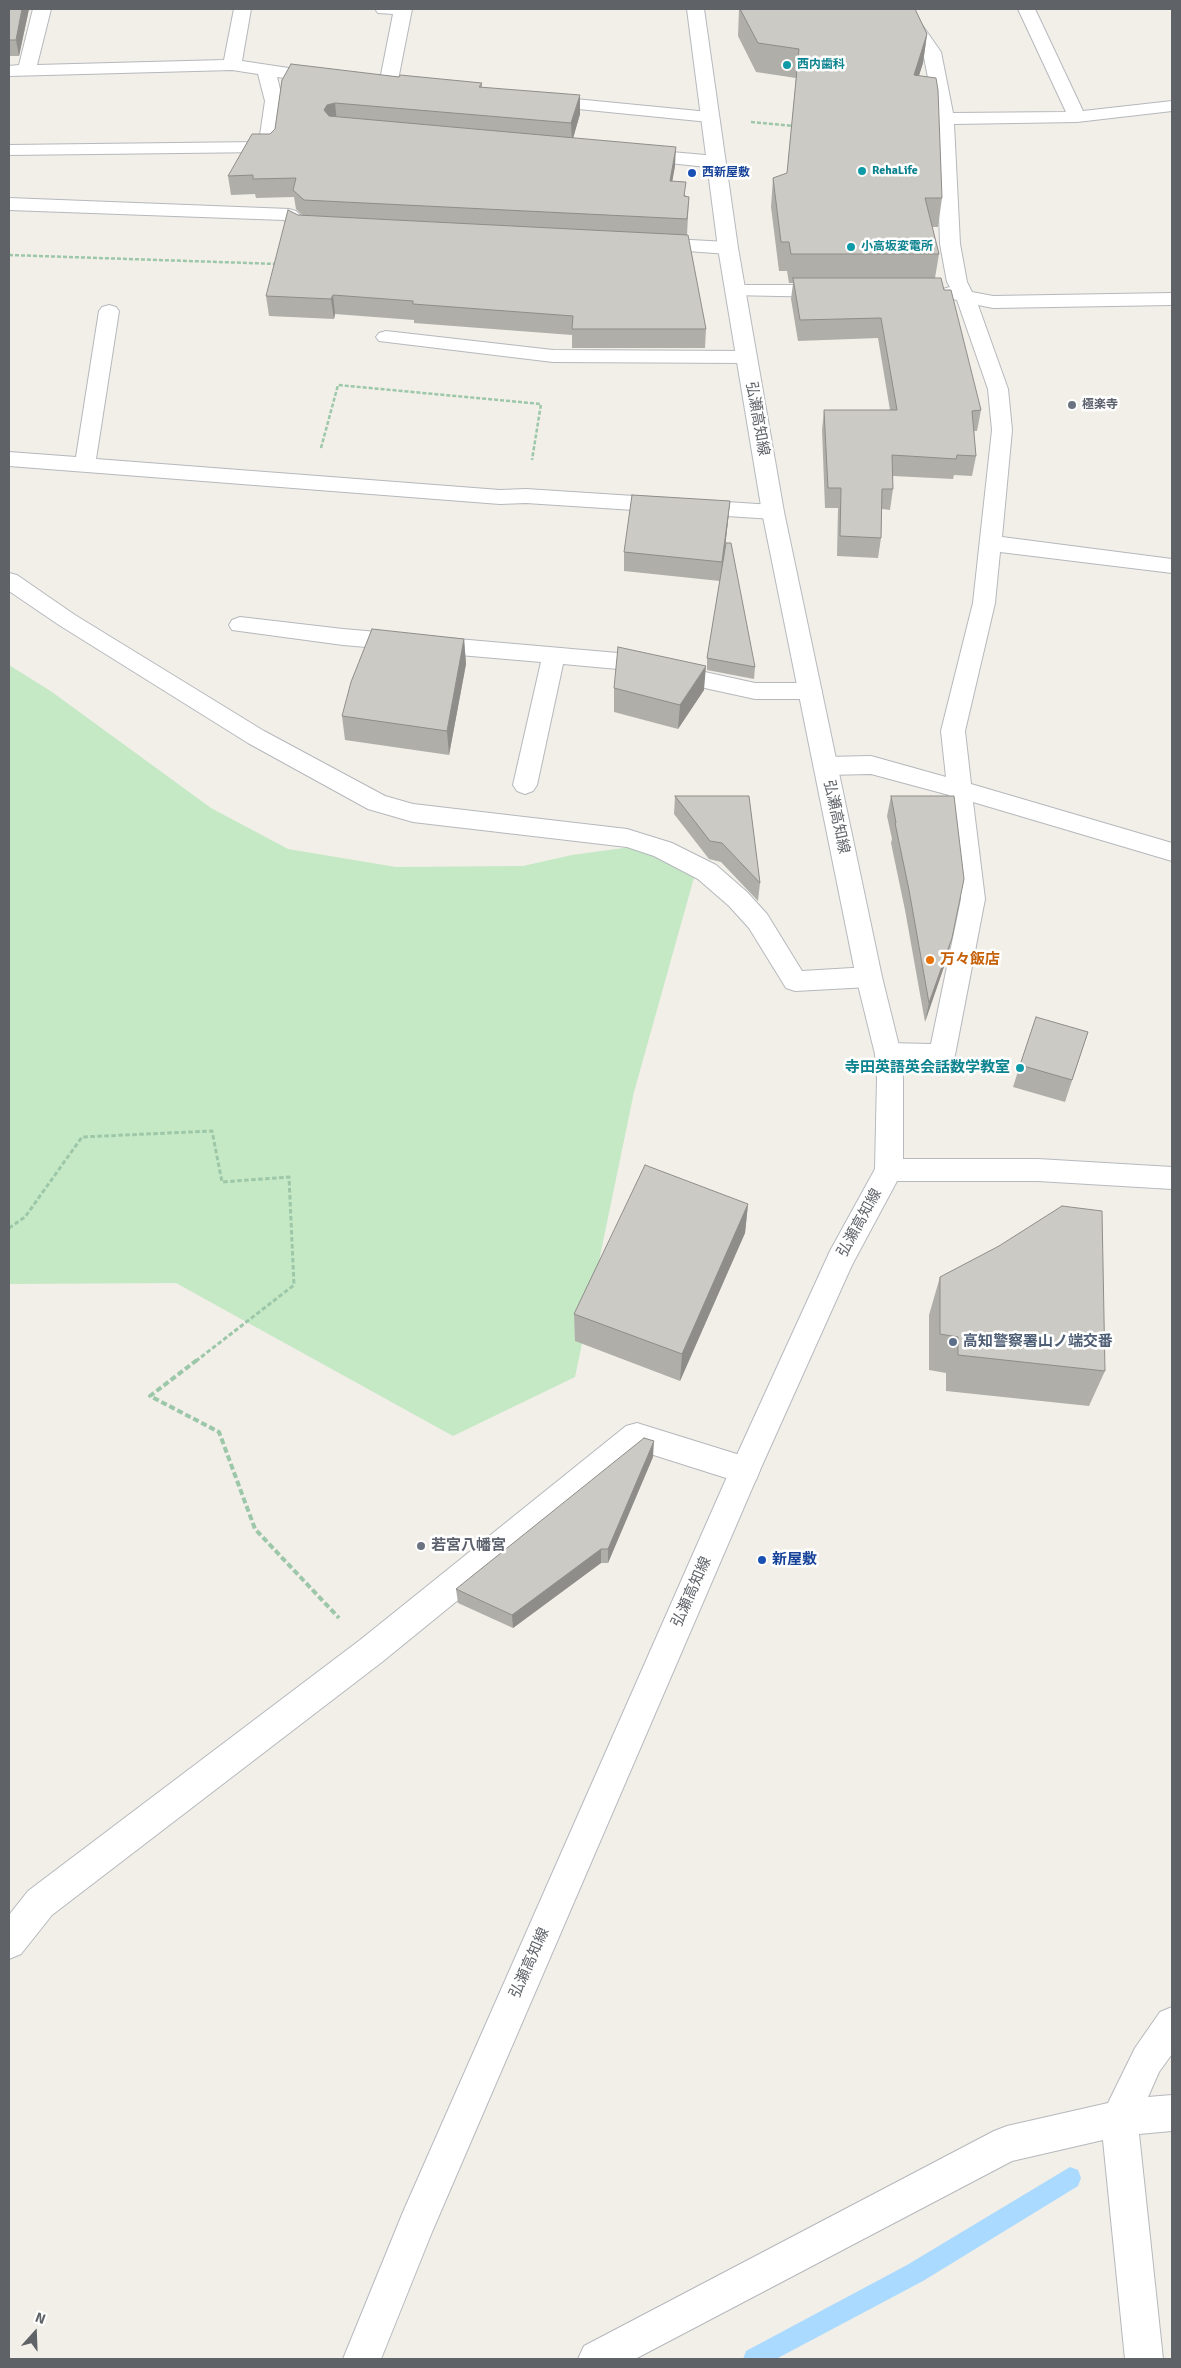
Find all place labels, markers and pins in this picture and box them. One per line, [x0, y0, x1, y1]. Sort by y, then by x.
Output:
place label: 西内歯科 [797, 58, 845, 72]
marker: 西内歯科 [781, 59, 793, 71]
place label: RehaLife [872, 164, 918, 178]
marker: RehaLife [856, 165, 868, 177]
place label: 西新屋敷 [702, 166, 750, 180]
marker: 西新屋敷 [686, 167, 698, 179]
place label: 小高坂変電所 [861, 240, 933, 254]
marker: 小高坂変電所 [845, 241, 857, 253]
place label: 極楽寺 [1082, 398, 1118, 412]
marker: 極楽寺 [1066, 399, 1078, 411]
place label: 万々飯店 [940, 951, 1000, 969]
marker: 万々飯店 [924, 954, 936, 966]
place label: 寺田英語英会話数学教室 [845, 1059, 1010, 1077]
marker: 寺田英語英会話数学教室 [1014, 1062, 1026, 1074]
place label: 高知警察署山ノ端交番 [963, 1333, 1113, 1351]
marker: 高知警察署山ノ端交番 [947, 1336, 959, 1348]
place label: 若宮八幡宮 [431, 1537, 506, 1555]
marker: 若宮八幡宮 [415, 1540, 427, 1552]
place label: 新屋敷 [772, 1551, 817, 1569]
marker: 新屋敷 [756, 1554, 768, 1566]

